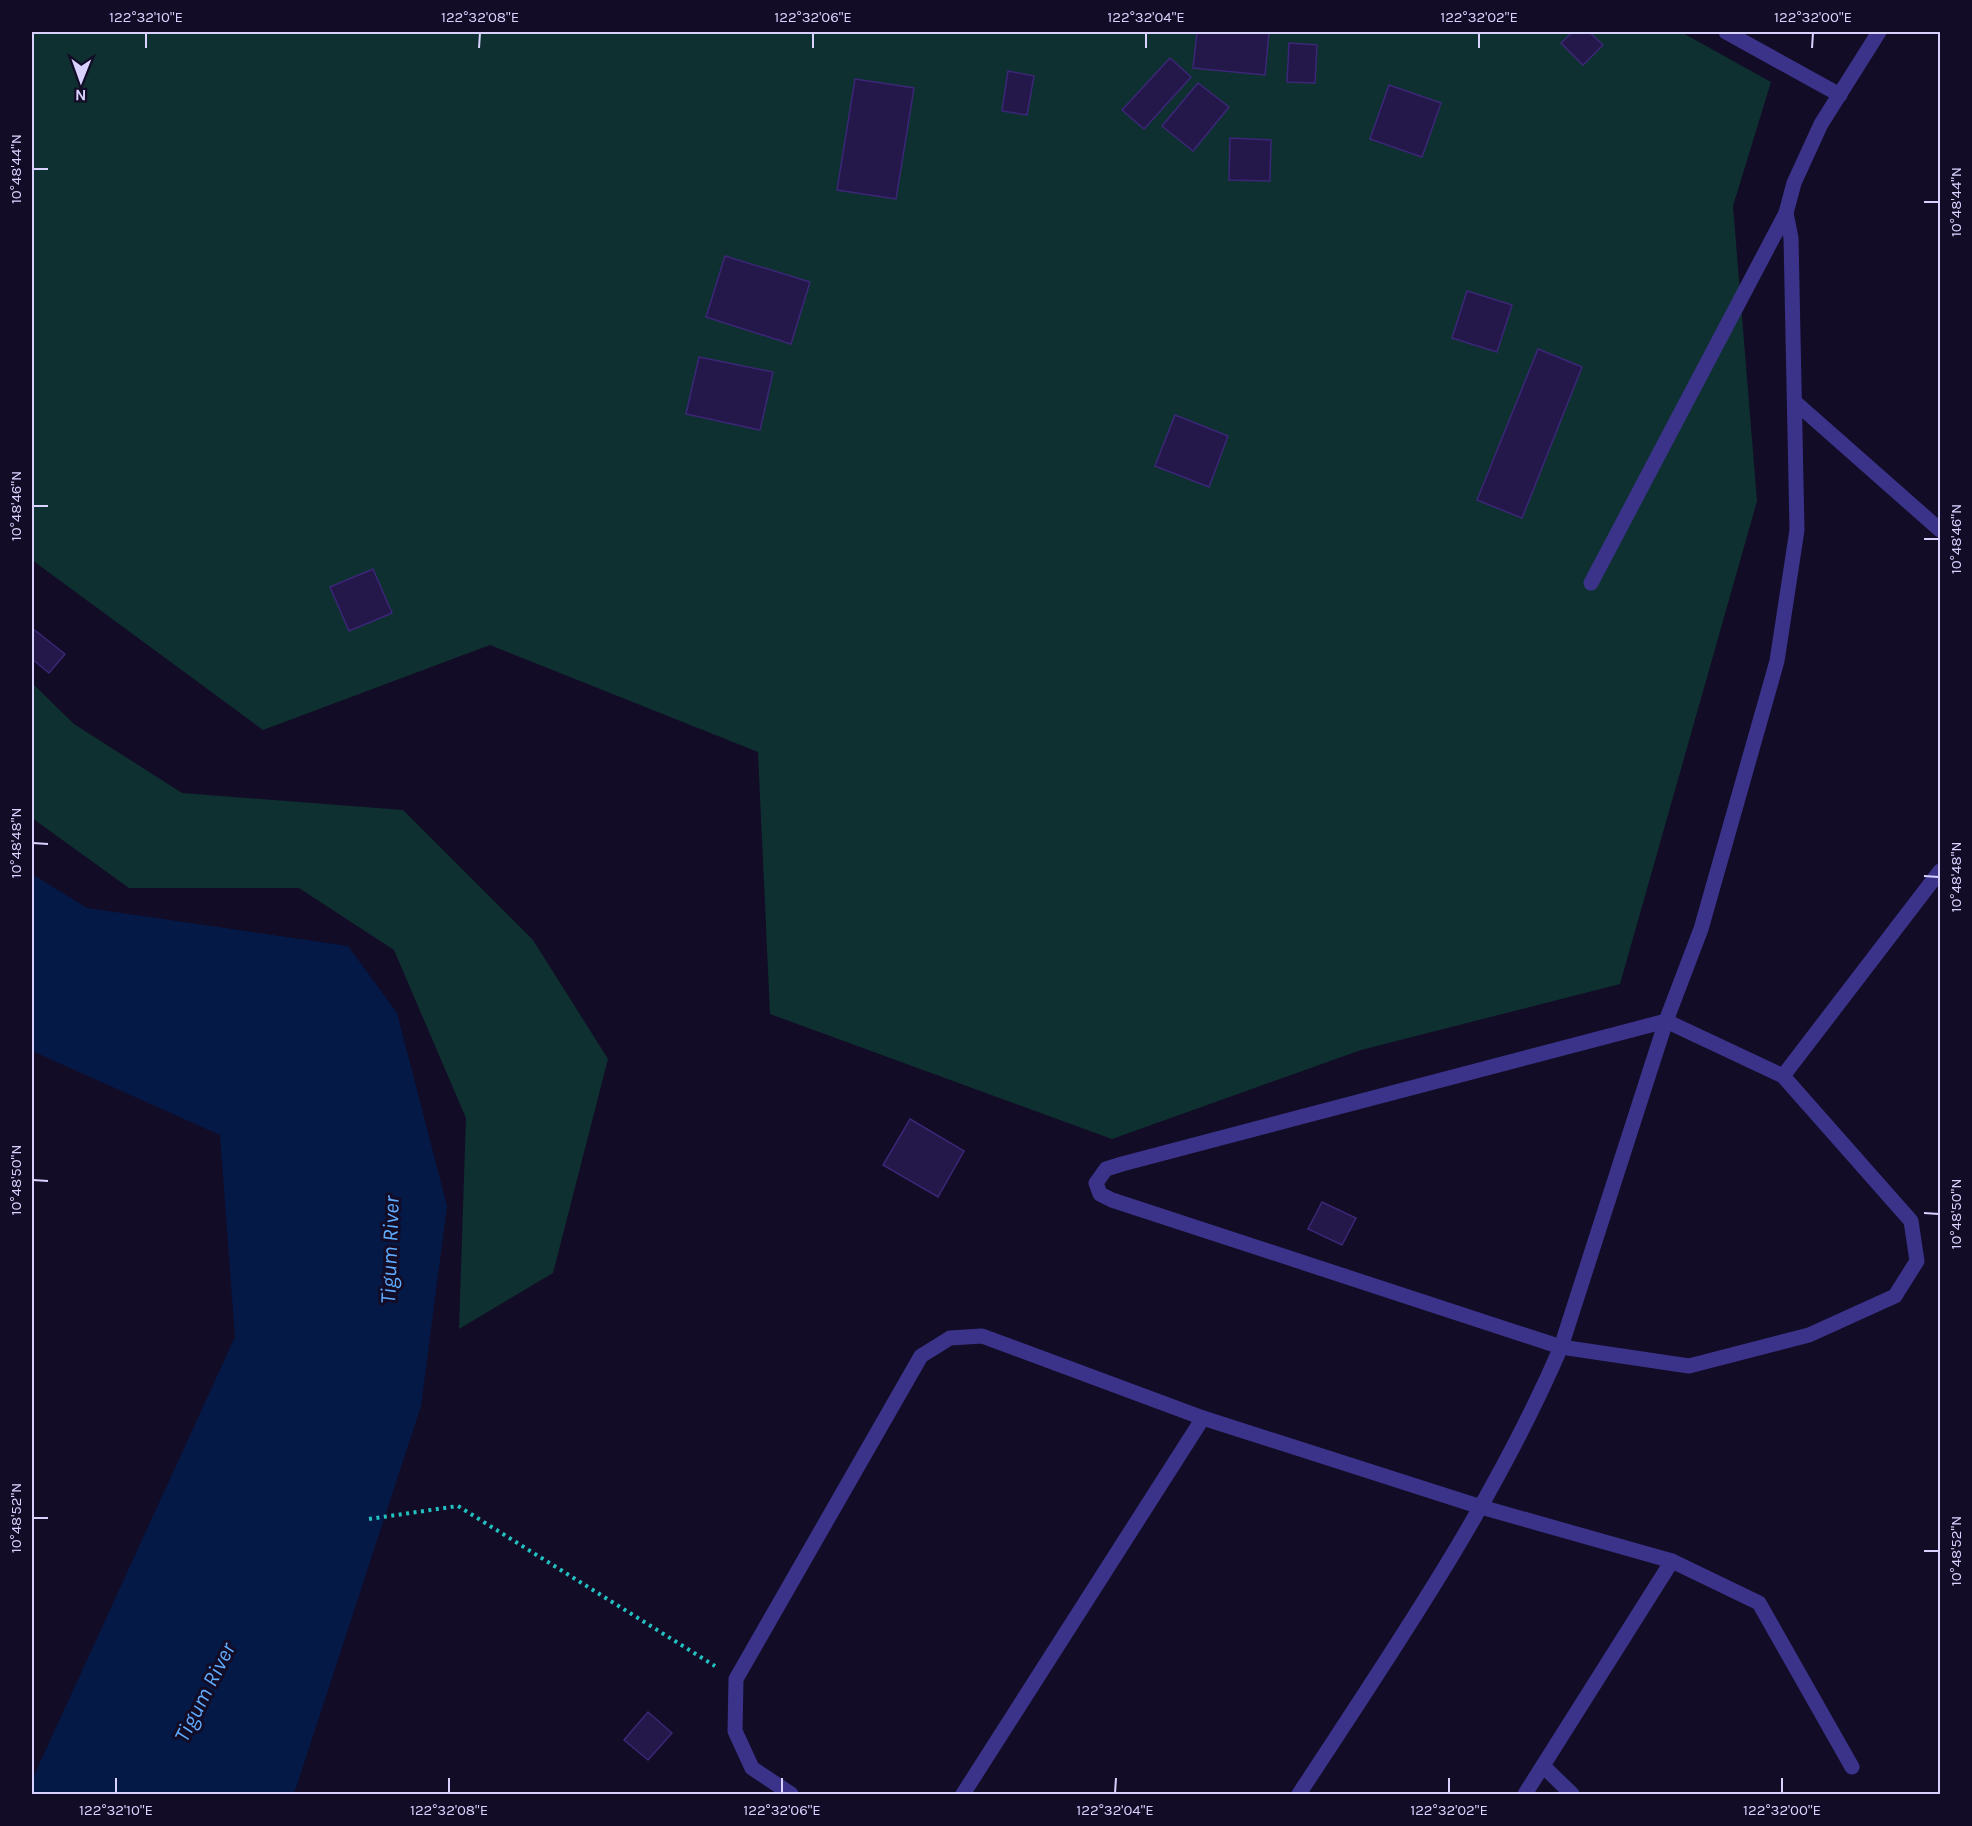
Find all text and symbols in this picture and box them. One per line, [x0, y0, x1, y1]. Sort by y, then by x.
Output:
text: 122°32'10"E [109, 8, 183, 26]
text: 122°32'08"E [441, 8, 519, 26]
text: 122°32'06"E [774, 8, 852, 26]
text: 122°32'04"E [1107, 8, 1185, 26]
text: 122°32'02"E [1440, 8, 1518, 26]
text: 122°32'00"E [1774, 8, 1852, 26]
north arrow [51, 51, 111, 111]
text: N [75, 86, 87, 105]
text: 10°48'44"N [7, 134, 25, 204]
text: 10°48'44"N [1947, 167, 1965, 237]
text: 10°48'46"N [7, 471, 25, 541]
text: 10°48'46"N [1947, 504, 1965, 574]
text: 10°48'48"N [7, 807, 25, 879]
text: 10°48'48"N [1947, 841, 1965, 913]
text: 10°48'50"N [7, 1145, 25, 1215]
text: 10°48'50"N [1947, 1179, 1965, 1249]
water label: Tigum River [375, 1194, 405, 1304]
text: 10°48'52"N [7, 1483, 25, 1553]
text: 10°48'52"N [1947, 1516, 1965, 1586]
water label: Tigum River [169, 1637, 242, 1746]
text: 122°32'10"E [79, 1801, 153, 1819]
text: 122°32'08"E [410, 1801, 488, 1819]
text: 122°32'06"E [743, 1801, 821, 1819]
text: 122°32'04"E [1076, 1801, 1154, 1819]
text: 122°32'02"E [1410, 1801, 1488, 1819]
text: 122°32'00"E [1743, 1801, 1821, 1819]

